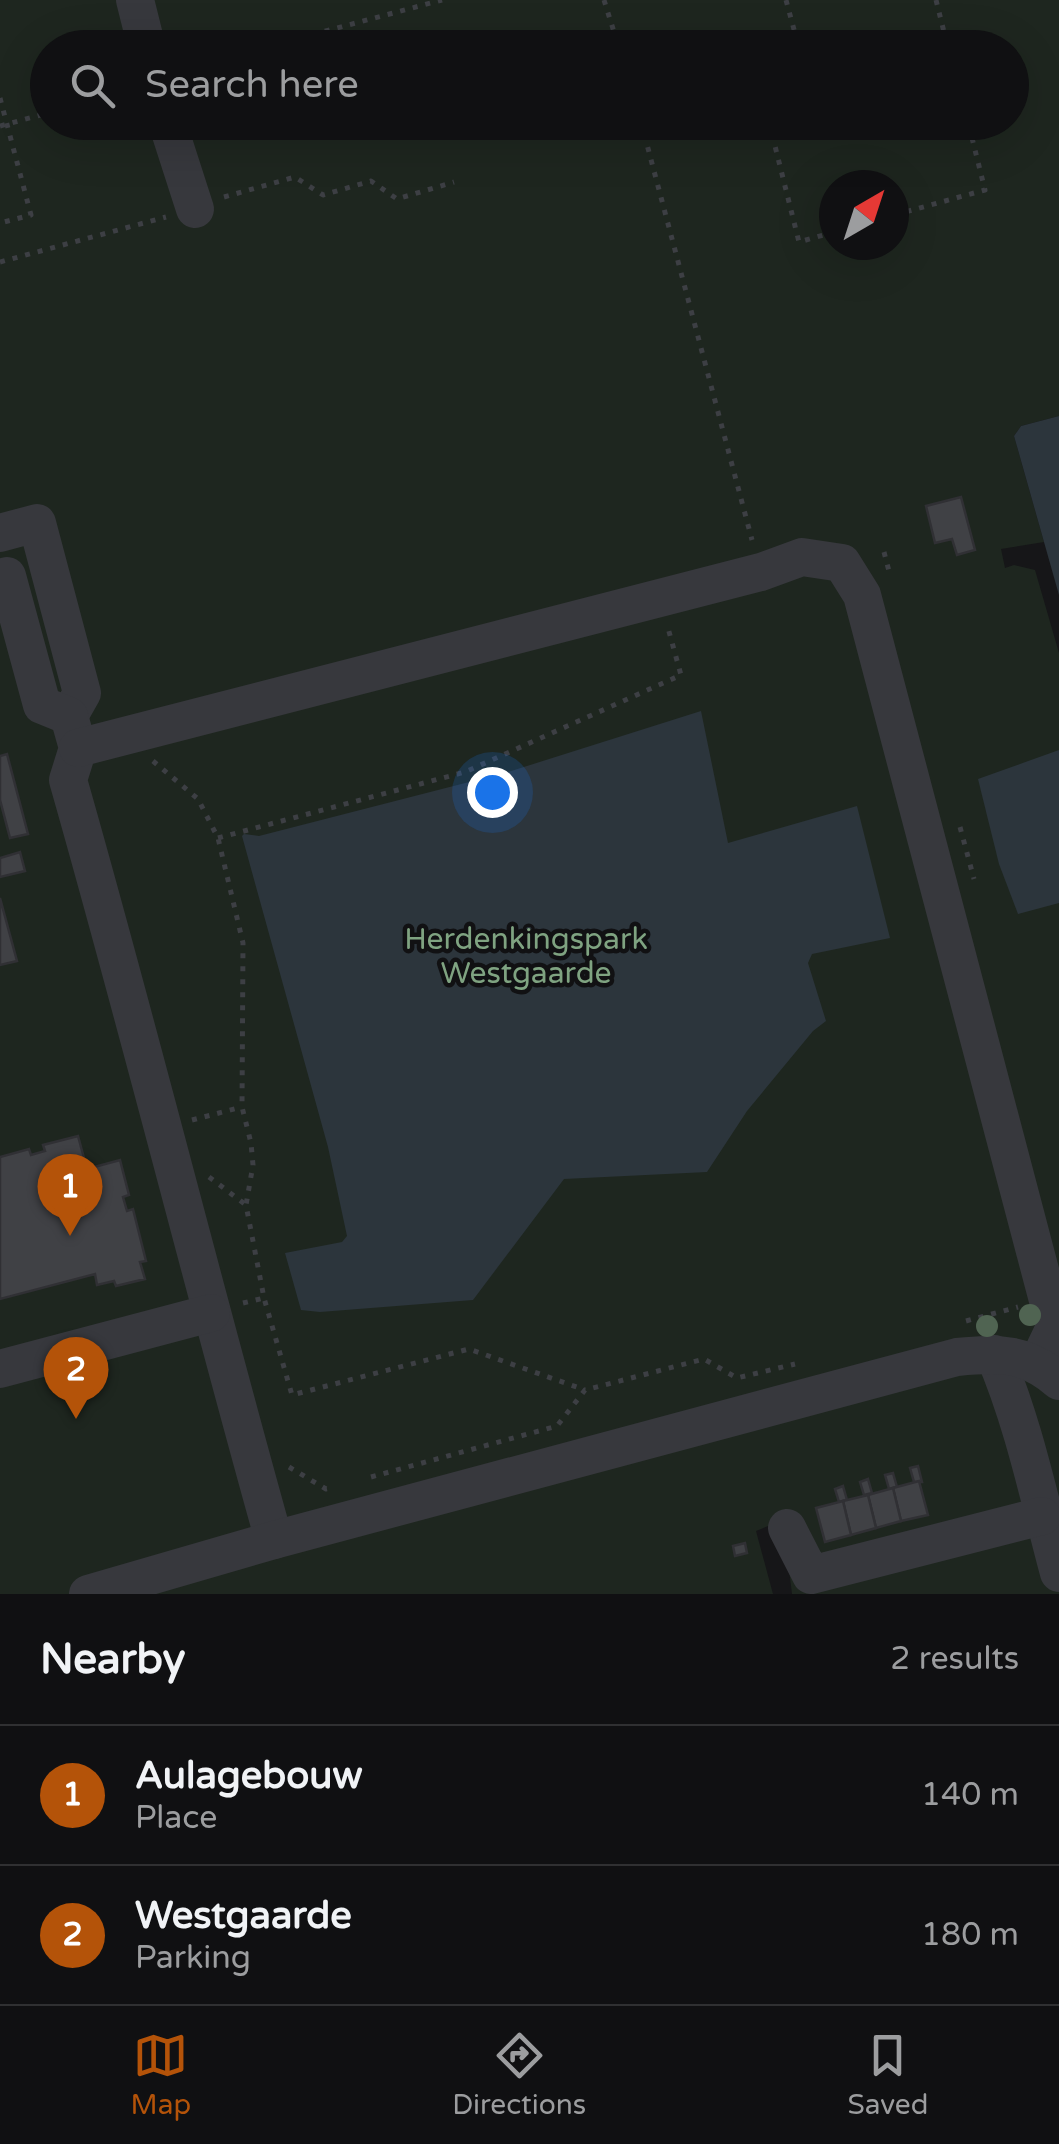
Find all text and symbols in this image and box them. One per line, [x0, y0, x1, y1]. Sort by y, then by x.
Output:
search box [30, 30, 1029, 140]
icon: search [65, 58, 120, 113]
text: Search here [145, 62, 359, 108]
north arrow [819, 170, 909, 260]
your location [467, 767, 518, 818]
park label: Herdenkingspark Westgaarde [404, 921, 648, 992]
pin: 1 [38, 1154, 102, 1236]
pin: 2 [44, 1336, 108, 1419]
text: Nearby [40, 1634, 185, 1685]
text: 2 results [890, 1640, 1019, 1678]
text: Aulagebouw [135, 1753, 363, 1799]
text: 1 [62, 1776, 83, 1814]
text: 140 m [921, 1776, 1019, 1814]
text: Place [135, 1799, 217, 1837]
text: Westgaarde [135, 1893, 352, 1939]
text: 2 [62, 1916, 83, 1954]
text: 180 m [921, 1916, 1019, 1954]
text: Parking [135, 1939, 251, 1977]
tab: Map [131, 2028, 191, 2122]
tab: Directions [452, 2028, 586, 2122]
tab: Saved [847, 2028, 928, 2122]

